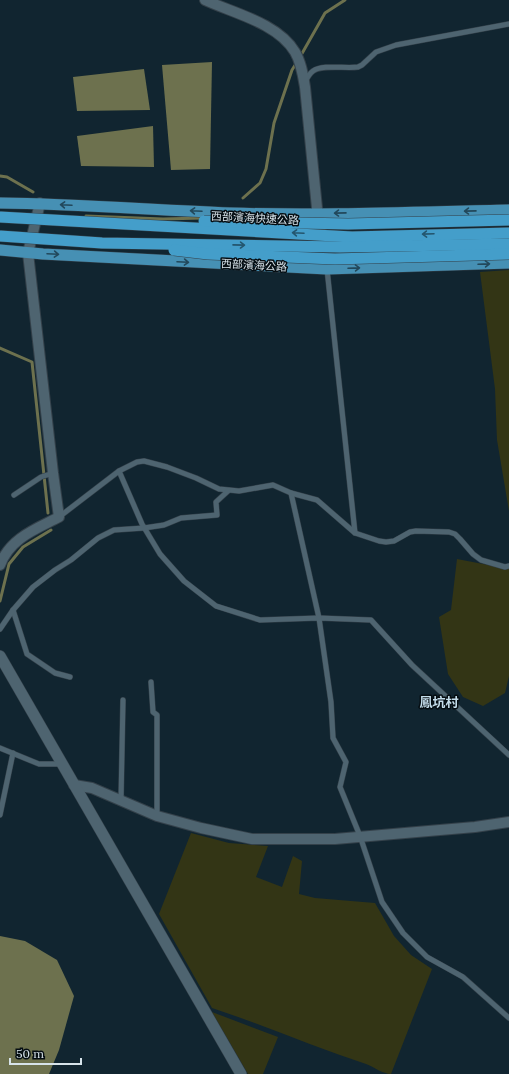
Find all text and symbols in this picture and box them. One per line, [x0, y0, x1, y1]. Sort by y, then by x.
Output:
one-way arrow [60, 201, 73, 208]
one-way arrow [190, 207, 203, 215]
one-way arrow [464, 207, 477, 215]
street label: 西部濱海快速公路 [211, 209, 299, 227]
one-way arrow [334, 209, 347, 217]
one-way arrow [292, 230, 305, 237]
one-way arrow [422, 230, 435, 238]
one-way arrow [232, 241, 245, 249]
one-way arrow [46, 251, 59, 258]
street label: 西部濱海公路 [221, 256, 287, 274]
one-way arrow [176, 258, 189, 265]
one-way arrow [477, 260, 490, 267]
one-way arrow [347, 264, 360, 272]
district label: 鳳坑村 [419, 694, 459, 711]
scale bar [10, 1040, 81, 1066]
text: 50 m [16, 1046, 44, 1061]

